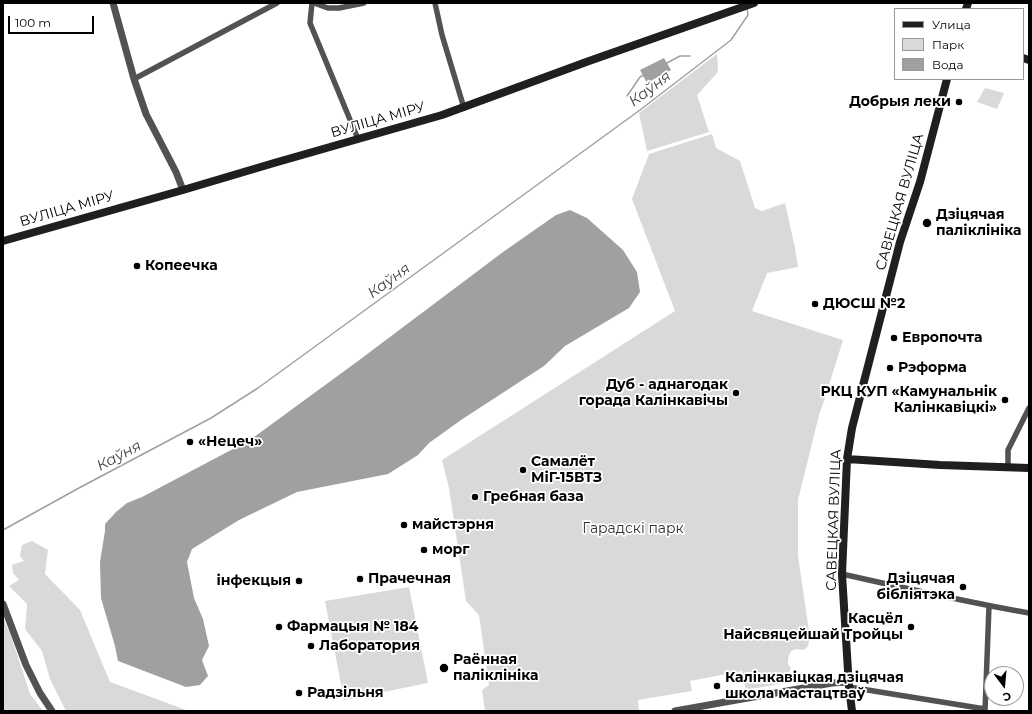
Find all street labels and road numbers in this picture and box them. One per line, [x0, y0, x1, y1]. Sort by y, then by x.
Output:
street label: ВУЛІЦА МІРУ [329, 99, 427, 141]
street label: САВЕЦКАЯ ВУЛІЦА [872, 132, 928, 272]
street label: ВУЛІЦА МІРУ [18, 188, 116, 230]
street label: САВЕЦКАЯ ВУЛІЦА [823, 449, 845, 591]

